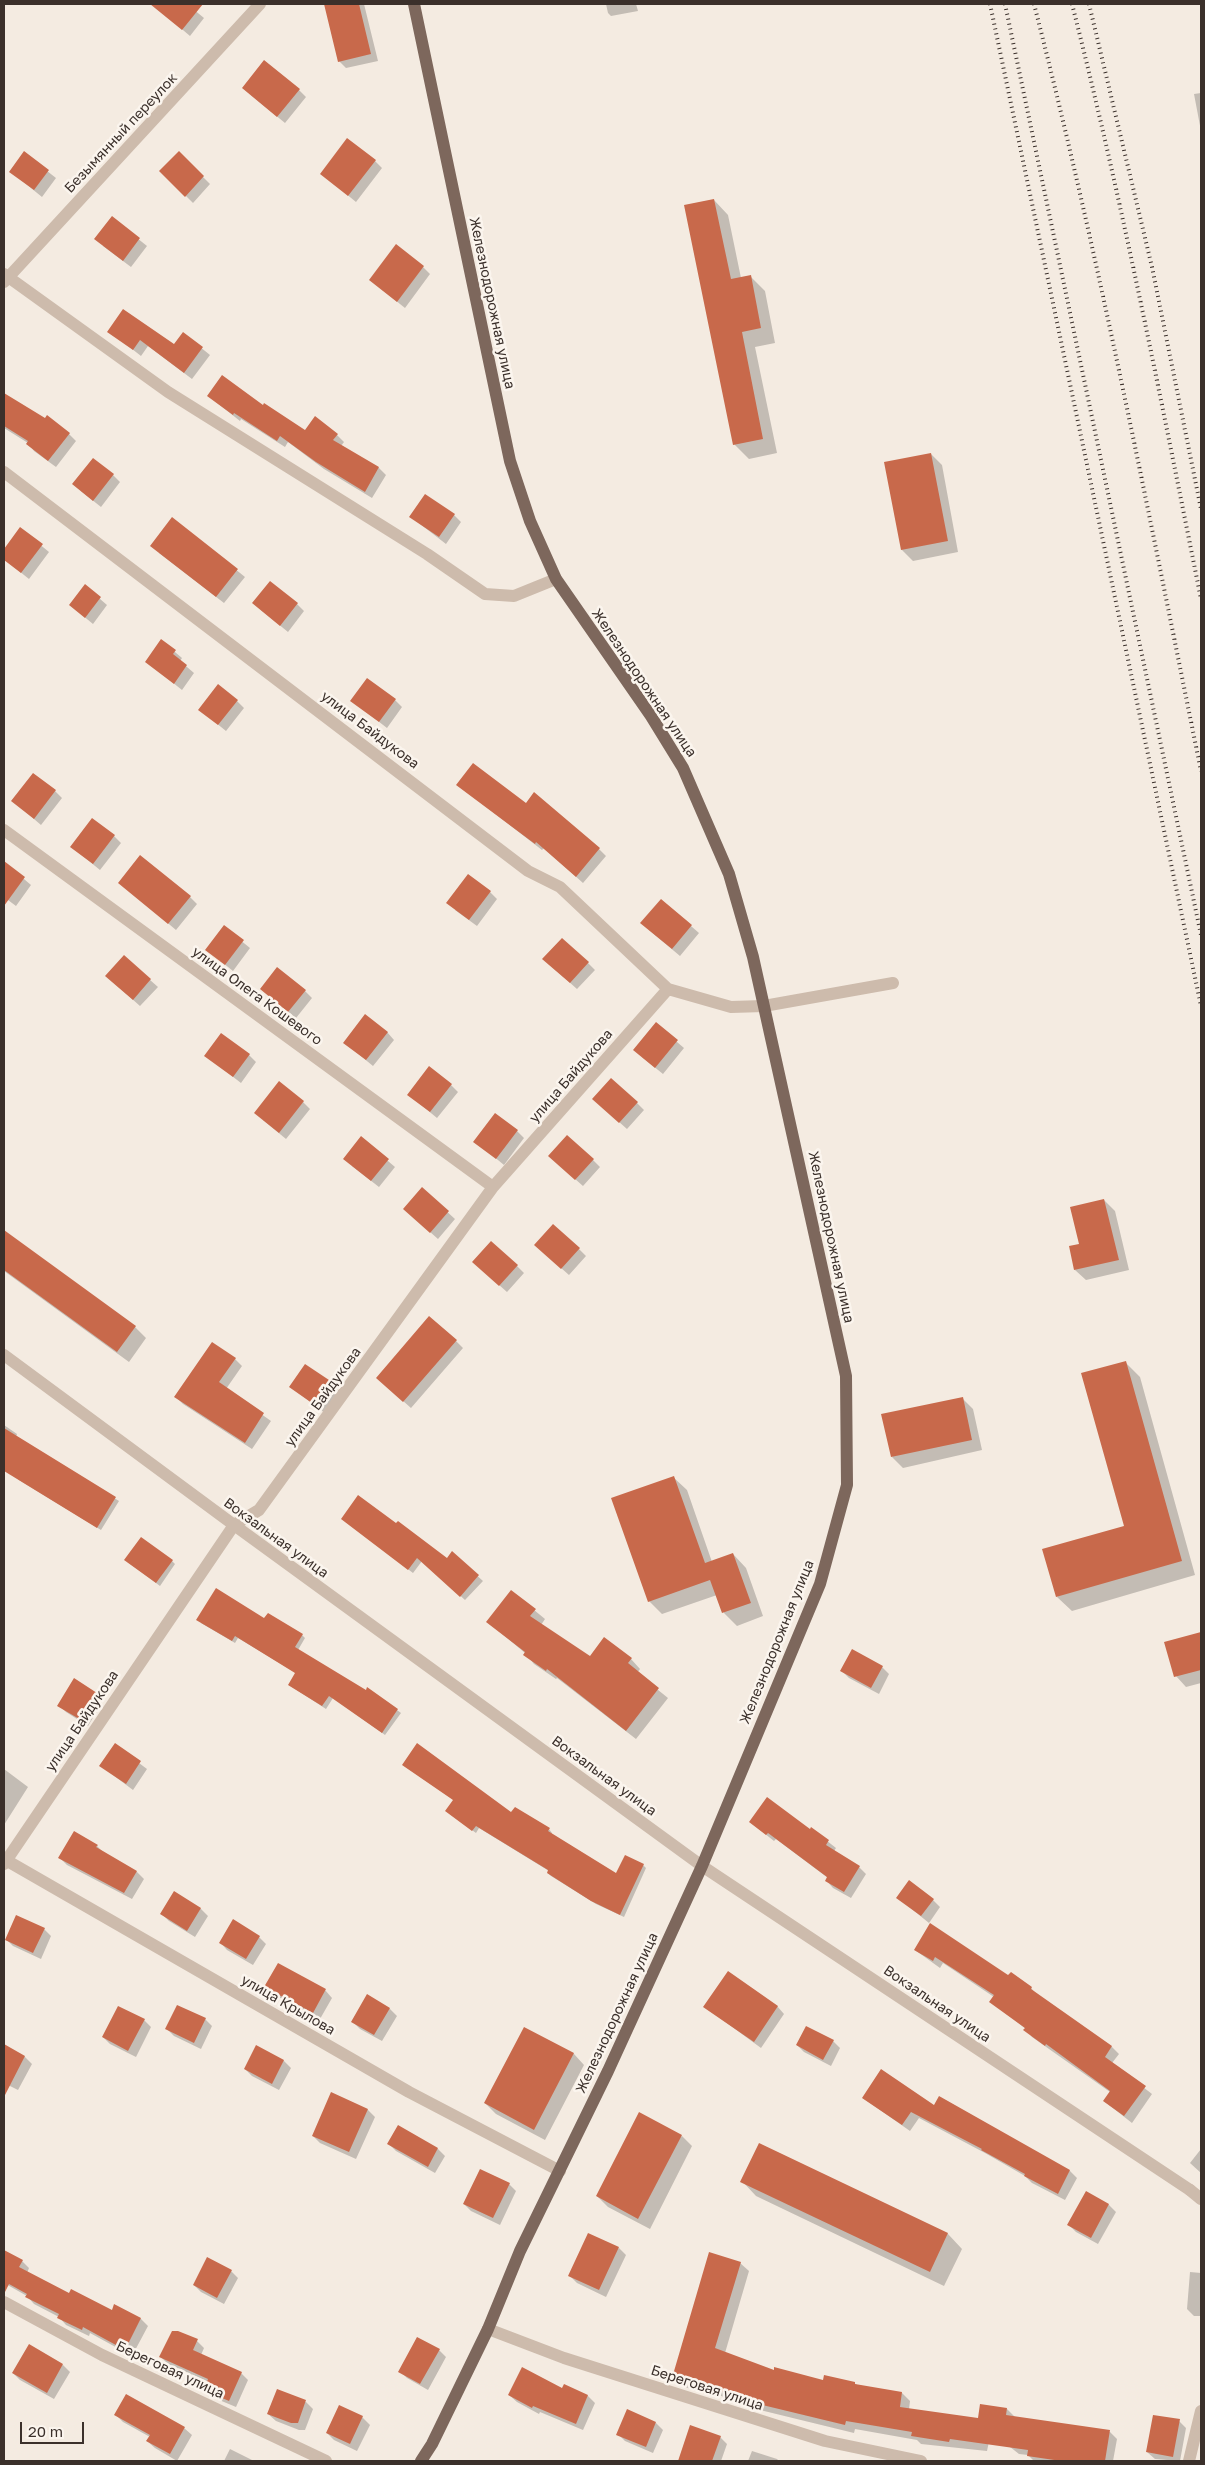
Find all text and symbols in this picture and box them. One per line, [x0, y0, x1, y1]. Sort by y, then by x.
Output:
street label: Безымянный переулок [61, 70, 181, 196]
street label: Железнодорожная улица [466, 215, 518, 391]
street label: Железнодорожная улица [588, 606, 700, 760]
street label: улица Байдукова [318, 688, 422, 772]
street label: улица Олега Кошевого [189, 943, 325, 1049]
street label: улица Байдукова [526, 1026, 616, 1126]
street label: Железнодорожная улица [805, 1149, 857, 1325]
street label: улица Байдукова [281, 1344, 365, 1450]
street label: Вокзальная улица [220, 1494, 332, 1582]
street label: Железнодорожная улица [736, 1558, 818, 1726]
street label: улица Байдукова [42, 1667, 122, 1775]
street label: Вокзальная улица [548, 1732, 660, 1820]
street label: Железнодорожная улица [572, 1930, 662, 2096]
street label: Вокзальная улица [880, 1962, 994, 2046]
street label: улица Крылова [238, 1971, 338, 2039]
street label: Береговая улица [113, 2338, 227, 2402]
street label: Береговая улица [649, 2362, 765, 2414]
scale bar [22, 2412, 86, 2444]
text: 20 m [28, 2422, 63, 2440]

